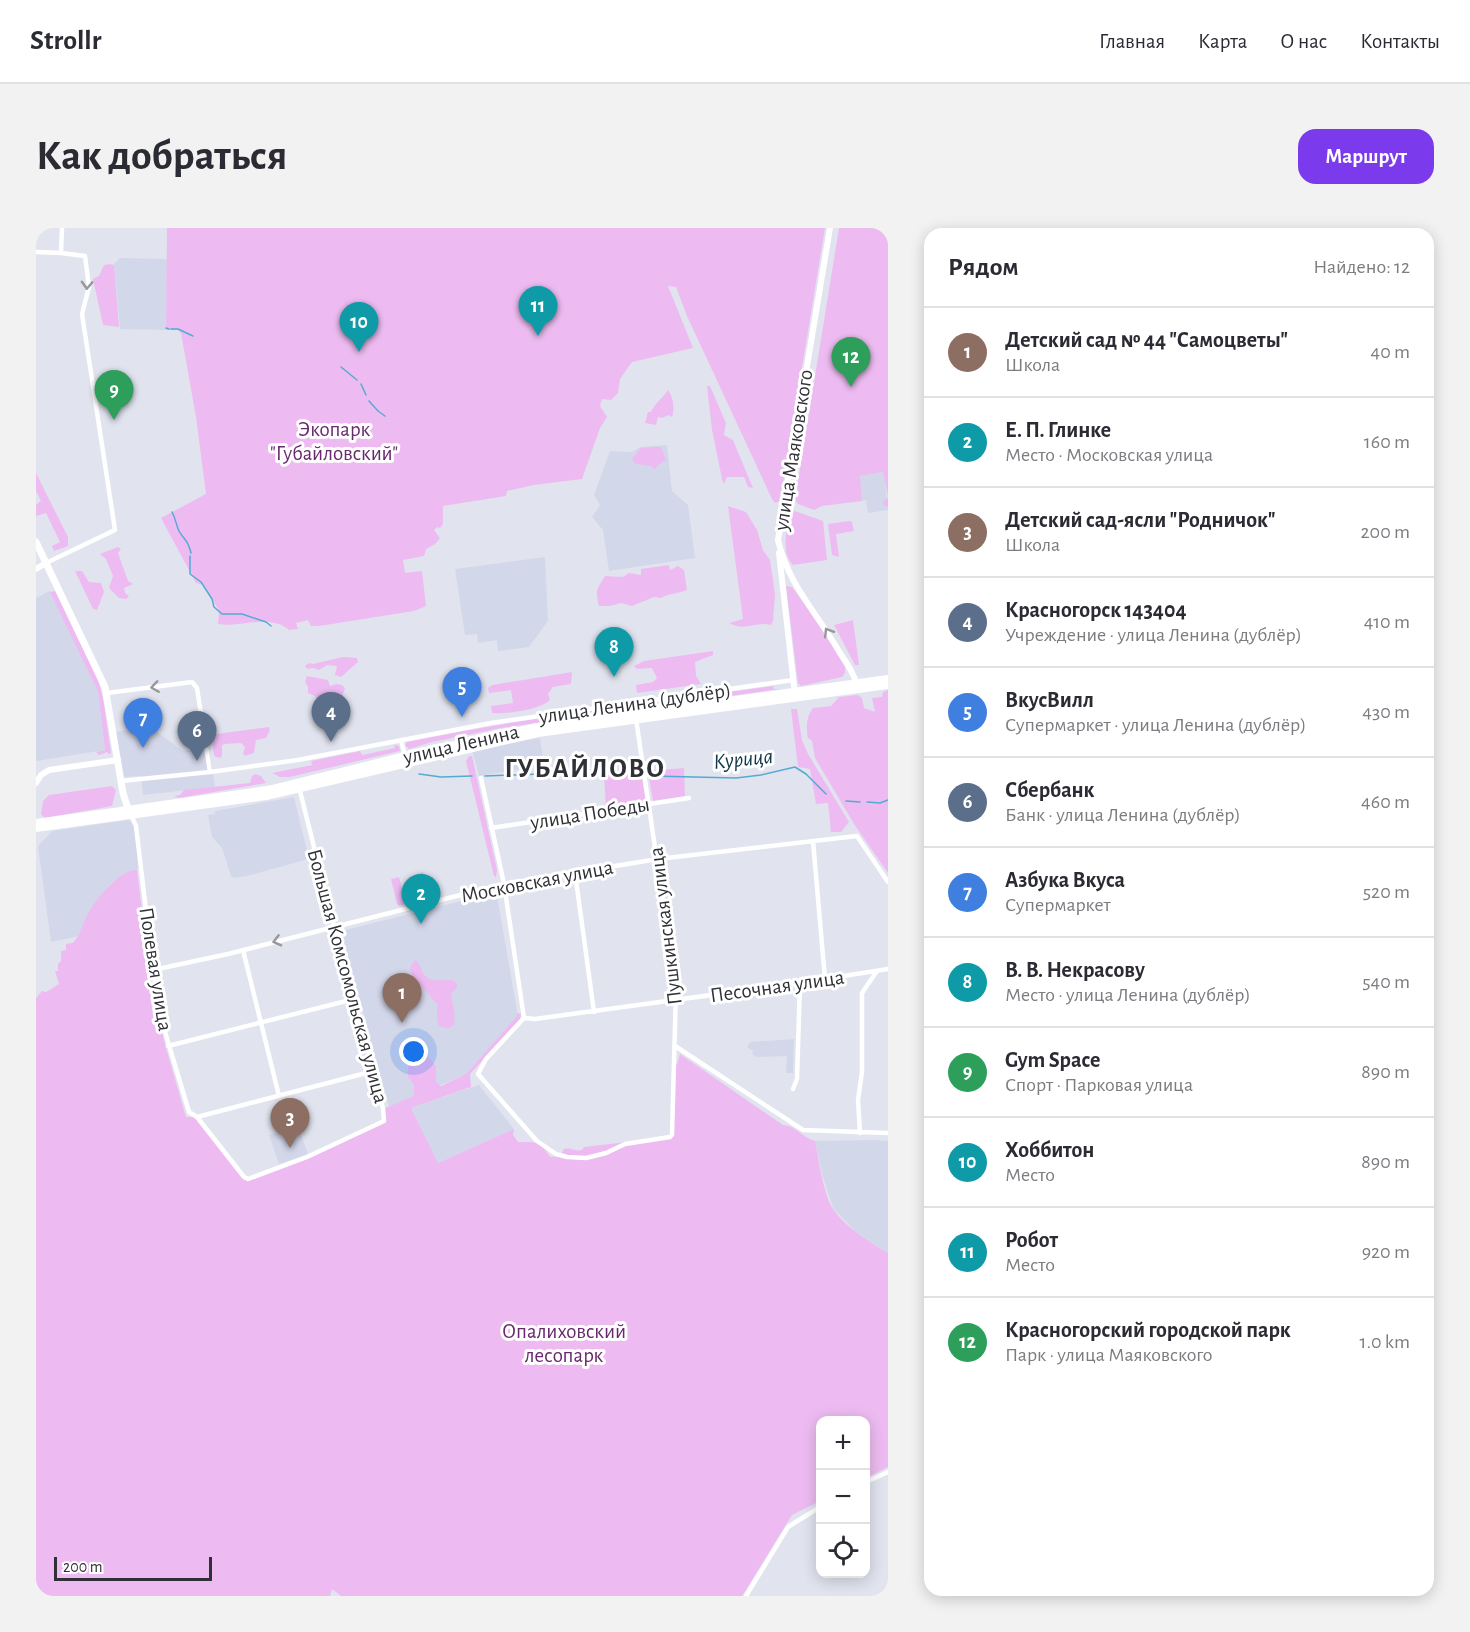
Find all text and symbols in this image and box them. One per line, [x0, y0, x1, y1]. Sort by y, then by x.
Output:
text: Strollr [30, 27, 101, 55]
text: Главная [1099, 31, 1165, 52]
text: Карта [1198, 31, 1247, 52]
text: О нас [1280, 31, 1327, 52]
text: Контакты [1360, 31, 1440, 52]
button: Маршрут [1298, 129, 1434, 184]
text: Как добраться [36, 135, 287, 177]
text: Рядом [948, 254, 1019, 280]
text: Найдено: 12 [1313, 257, 1410, 277]
one-way arrow [81, 281, 93, 290]
pin: 11 [518, 286, 558, 336]
pin: 10 [340, 302, 378, 352]
text: Детский сад № 44 "Самоцветы" [1005, 329, 1288, 351]
pin: 12 [832, 338, 870, 387]
text: 1 [964, 342, 971, 362]
text: 40 m [1371, 342, 1410, 362]
text: Школа [1005, 355, 1060, 375]
street label: улица Маяковского [770, 368, 817, 533]
pin: 9 [94, 370, 134, 420]
park label: Экопарк "Губайловский" [270, 419, 398, 464]
text: Е. П. Глинке [1005, 419, 1111, 441]
text: 2 [963, 432, 972, 452]
text: 160 m [1364, 432, 1410, 452]
text: Место · Московская улица [1005, 445, 1213, 465]
text: Детский сад-ясли "Родничок" [1005, 509, 1276, 531]
text: 3 [963, 522, 972, 542]
text: 200 m [1360, 522, 1410, 542]
text: Школа [1005, 535, 1060, 555]
text: Красногорск 143404 [1005, 599, 1186, 621]
text: 4 [962, 612, 973, 632]
text: 410 m [1364, 612, 1410, 632]
text: Учреждение · улица Ленина (дублёр) [1005, 625, 1302, 645]
pin: 8 [594, 628, 634, 677]
one-way arrow [824, 628, 836, 638]
pin: 5 [442, 668, 482, 717]
one-way arrow [151, 680, 160, 692]
street label: улица Ленина (дублёр) [537, 680, 732, 728]
text: ВкусВилл [1005, 689, 1094, 711]
pin: 4 [312, 692, 350, 742]
pin: 7 [124, 698, 162, 748]
text: 5 [963, 702, 972, 722]
text: 430 m [1362, 702, 1410, 722]
pin: 6 [178, 712, 216, 761]
text: Супермаркет · улица Ленина (дублёр) [1005, 715, 1306, 735]
street label: улица Ленина [400, 721, 521, 768]
water label: Курица [712, 745, 774, 774]
district label: ГУБАЙЛОВО [504, 754, 666, 782]
text: Сбербанк [1005, 779, 1095, 801]
text: 6 [963, 792, 972, 812]
text: 460 m [1361, 792, 1410, 812]
street label: улица Победы [528, 794, 651, 833]
text: Банк · улица Ленина (дублёр) [1005, 805, 1241, 825]
street label: Пушкинская улица [645, 845, 686, 1006]
street label: Большая Комсомольская улица [303, 847, 392, 1106]
street label: Московская улица [459, 856, 615, 907]
text: Азбука Вкуса [1005, 869, 1125, 891]
pin: 2 [402, 874, 440, 924]
text: 7 [963, 882, 972, 902]
text: 520 m [1363, 882, 1410, 902]
text: Супермаркет [1005, 895, 1111, 915]
street label: Полевая улица [135, 906, 176, 1033]
one-way arrow [272, 934, 282, 947]
text: В. В. Некрасову [1005, 959, 1145, 981]
street label: Песочная улица [709, 967, 846, 1006]
text: 8 [963, 972, 972, 992]
text: 540 m [1362, 972, 1410, 992]
pin: 1 [382, 974, 422, 1023]
text: Место · улица Ленина (дублёр) [1005, 985, 1251, 1005]
your location [399, 1037, 428, 1066]
text: Gym Space [1005, 1049, 1100, 1071]
text: 9 [963, 1062, 972, 1082]
text: 890 m [1361, 1062, 1410, 1082]
text: Спорт · Парковая улица [1005, 1075, 1193, 1095]
pin: 3 [270, 1098, 310, 1148]
text: Хоббитон [1005, 1139, 1094, 1161]
text: 10 [959, 1152, 976, 1172]
text: 890 m [1361, 1152, 1410, 1172]
text: Место [1005, 1165, 1055, 1185]
text: Робот [1005, 1229, 1058, 1251]
text: 11 [960, 1242, 975, 1262]
text: 920 m [1362, 1242, 1410, 1262]
text: Место [1005, 1255, 1055, 1275]
text: Красногорский городской парк [1005, 1319, 1291, 1341]
park label: Опалиховский лесопарк [502, 1321, 626, 1366]
text: 12 [959, 1332, 976, 1352]
text: 1.0 km [1360, 1332, 1410, 1352]
text: Парк · улица Маяковского [1005, 1345, 1213, 1365]
map controls [816, 1416, 870, 1578]
button: + [816, 1416, 870, 1470]
button: − [816, 1470, 870, 1524]
button: locate [816, 1524, 870, 1578]
scale bar [54, 1554, 212, 1582]
text: 200 m [63, 1559, 103, 1575]

